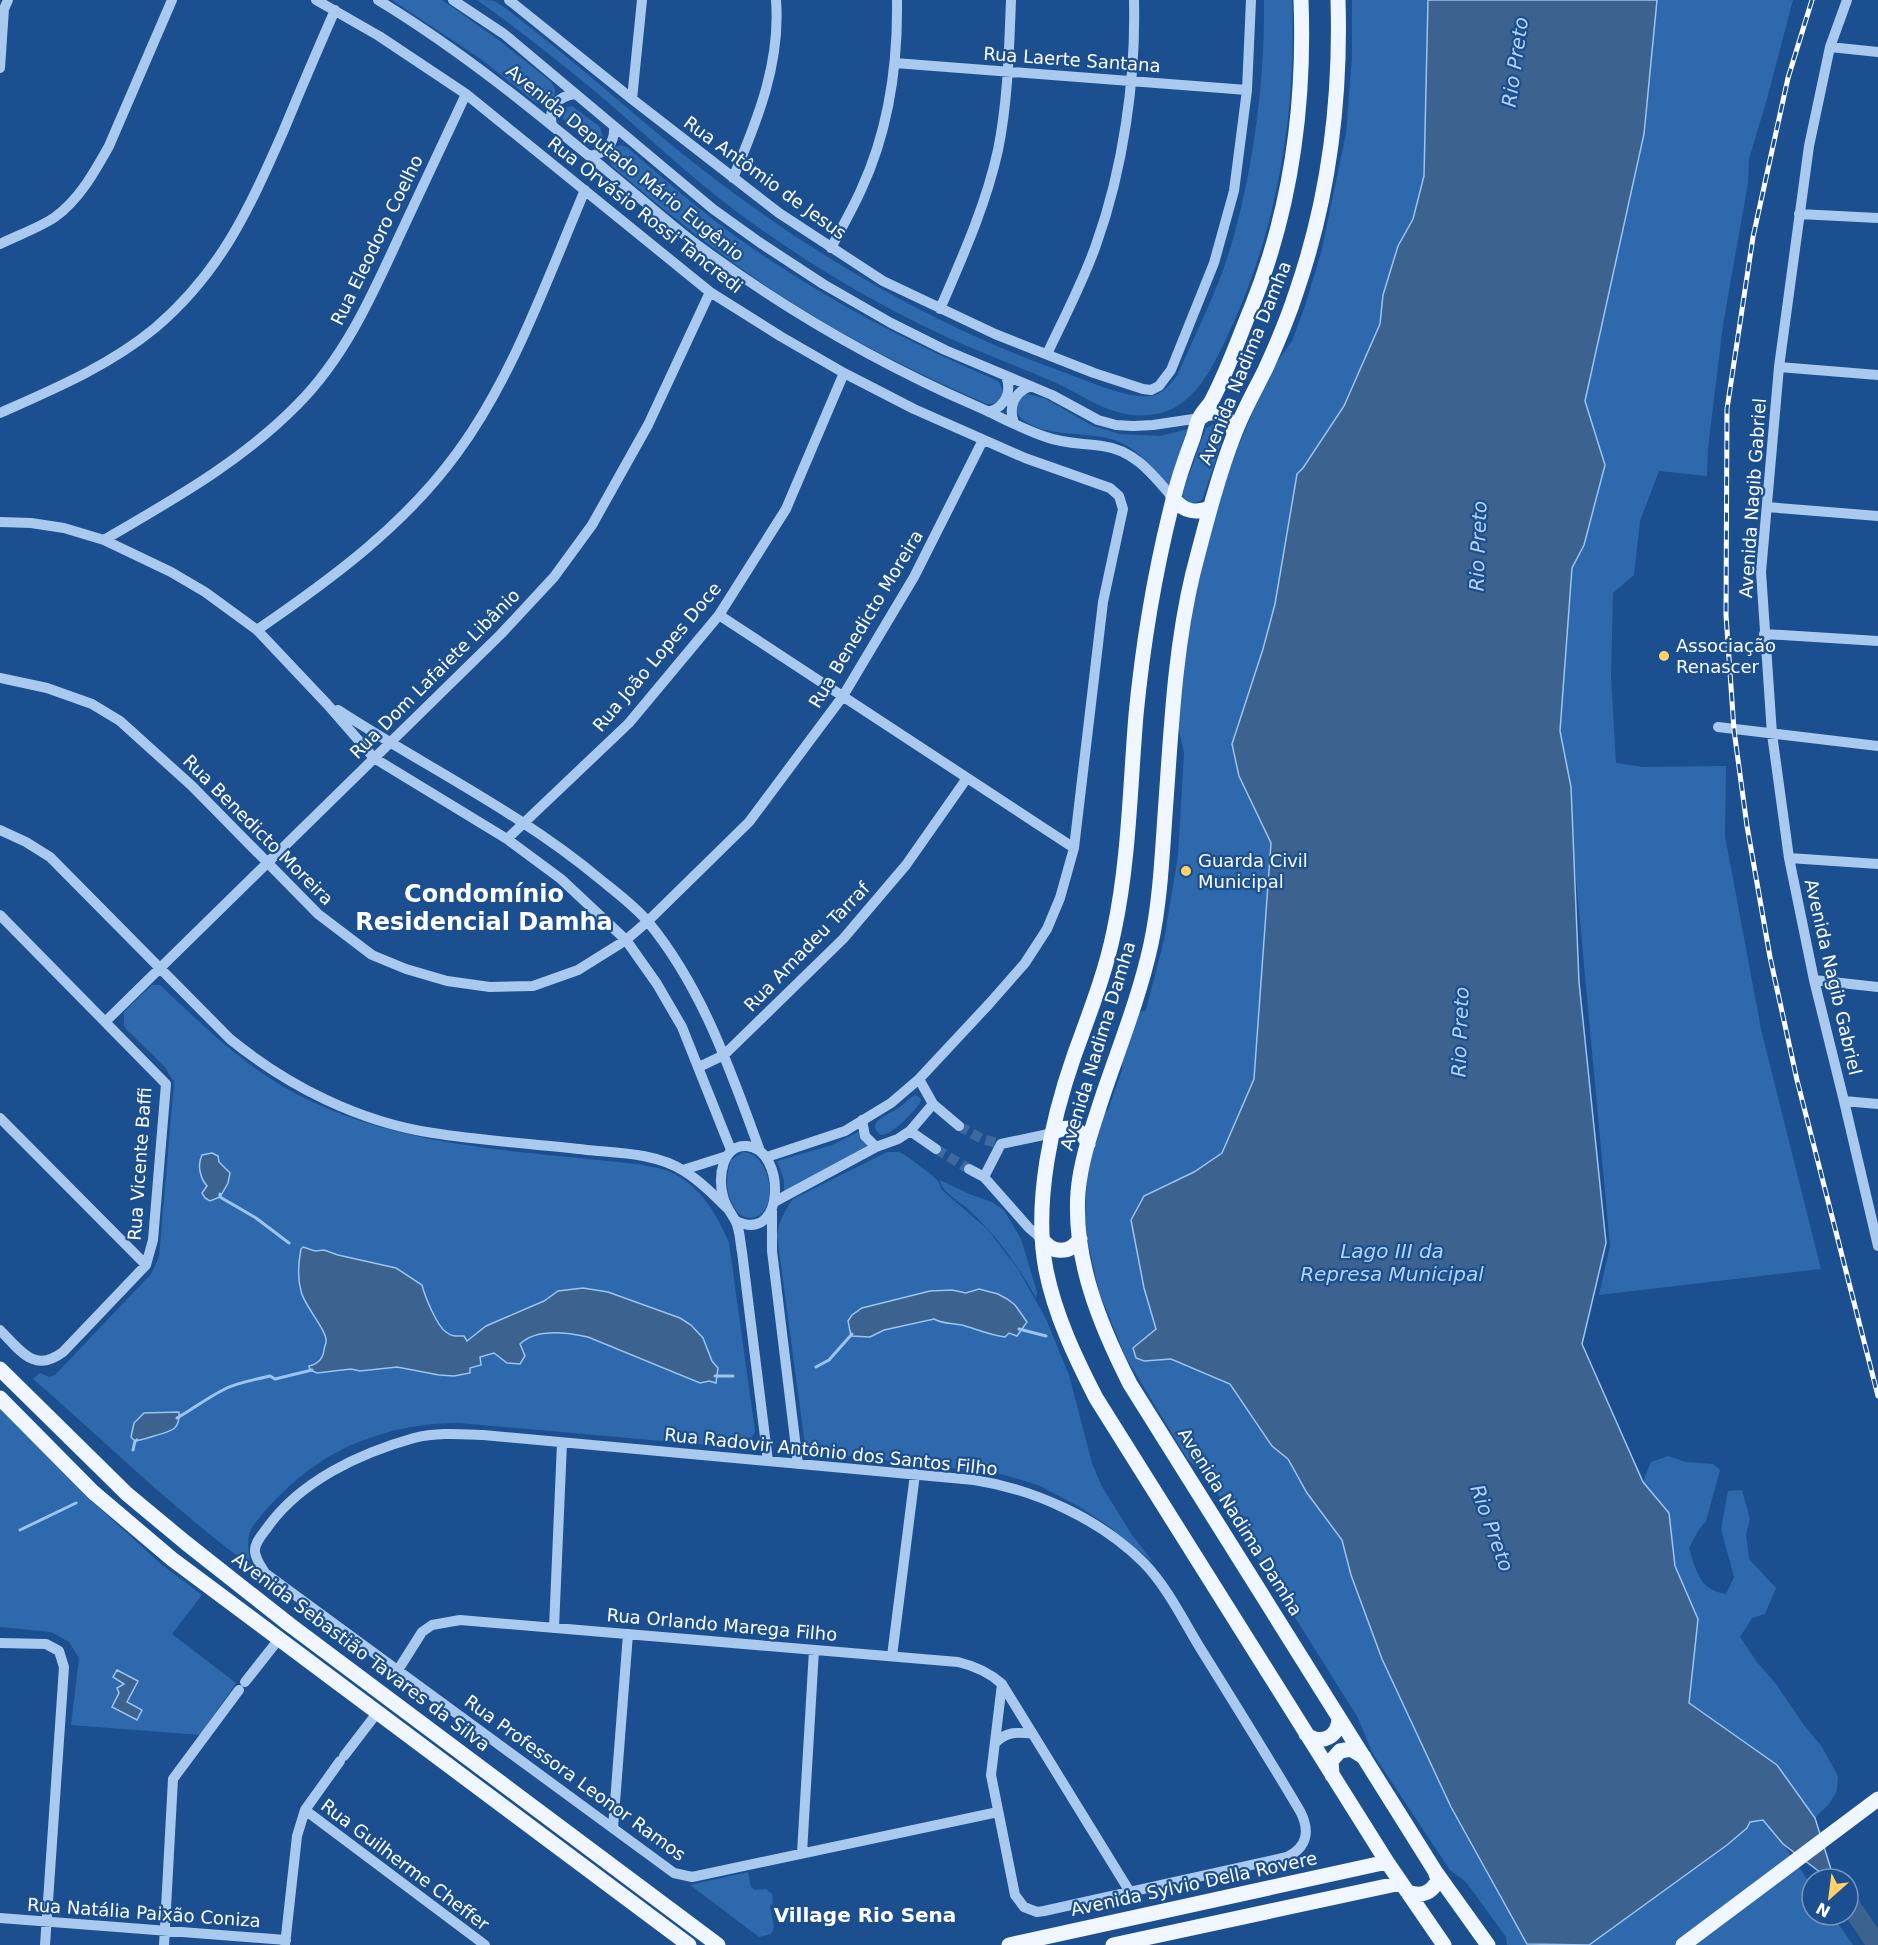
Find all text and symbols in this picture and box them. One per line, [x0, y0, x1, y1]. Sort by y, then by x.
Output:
water label: Rio Preto [1497, 15, 1533, 109]
street label: Rua Laerte Santana [983, 43, 1161, 76]
street label: Avenida Deputado Mário Eugênio [502, 60, 748, 265]
street label: Rua Antômio de Jesus [680, 112, 851, 244]
street label: Rua Orvásio Rossi Tancredi [544, 132, 747, 297]
street label: Rua Eleodoro Coelho [326, 151, 427, 328]
street label: Avenida Nadima Damha [1194, 258, 1295, 468]
street label: Avenida Nagib Gabriel [1735, 397, 1770, 599]
water label: Rio Preto [1464, 500, 1492, 592]
street label: Rua Benedicto Moreira [804, 526, 927, 712]
street label: Rua João Lopes Doce [588, 578, 725, 735]
street label: Rua Dom Lafaiete Libânio [345, 584, 524, 763]
place label: Associação Renascer [1676, 635, 1776, 677]
marker: Associação Renascer [1657, 649, 1671, 663]
street label: Rua Benedicto Moreira [179, 750, 338, 909]
place label: Guarda Civil Municipal [1198, 850, 1308, 892]
marker: Guarda Civil Municipal [1179, 864, 1193, 878]
street label: Rua Amadeu Tarraf [740, 877, 874, 1016]
street label: Avenida Nagib Gabriel [1801, 877, 1866, 1077]
district label: Condomínio Residencial Damha [355, 880, 613, 936]
street label: Avenida Nadima Damha [1056, 939, 1139, 1153]
water label: Rio Preto [1446, 986, 1474, 1078]
street label: Rua Vicente Baffi [124, 1087, 155, 1241]
water label: Lago III da Represa Municipal [1300, 1239, 1484, 1286]
street label: Rua Radovir Antônio dos Santos Filho [663, 1424, 999, 1479]
street label: Avenida Nadima Damha [1174, 1424, 1307, 1620]
water label: Rio Preto [1465, 1481, 1519, 1575]
street label: Avenida Sebastião Tavares da Silva [228, 1548, 494, 1755]
street label: Rua Orlando Marega Filho [606, 1604, 838, 1645]
street label: Rua Professora Leonor Ramos [461, 1690, 690, 1865]
street label: Rua Guilherme Cheffer [317, 1795, 494, 1935]
street label: Avenida Sylvio Della Rovere [1069, 1847, 1319, 1920]
north arrow [1800, 1867, 1860, 1927]
street label: Rua Natália Paixão Coniza [27, 1894, 262, 1931]
text: N [1813, 1898, 1834, 1921]
district label: Village Rio Sena [774, 1903, 956, 1927]

